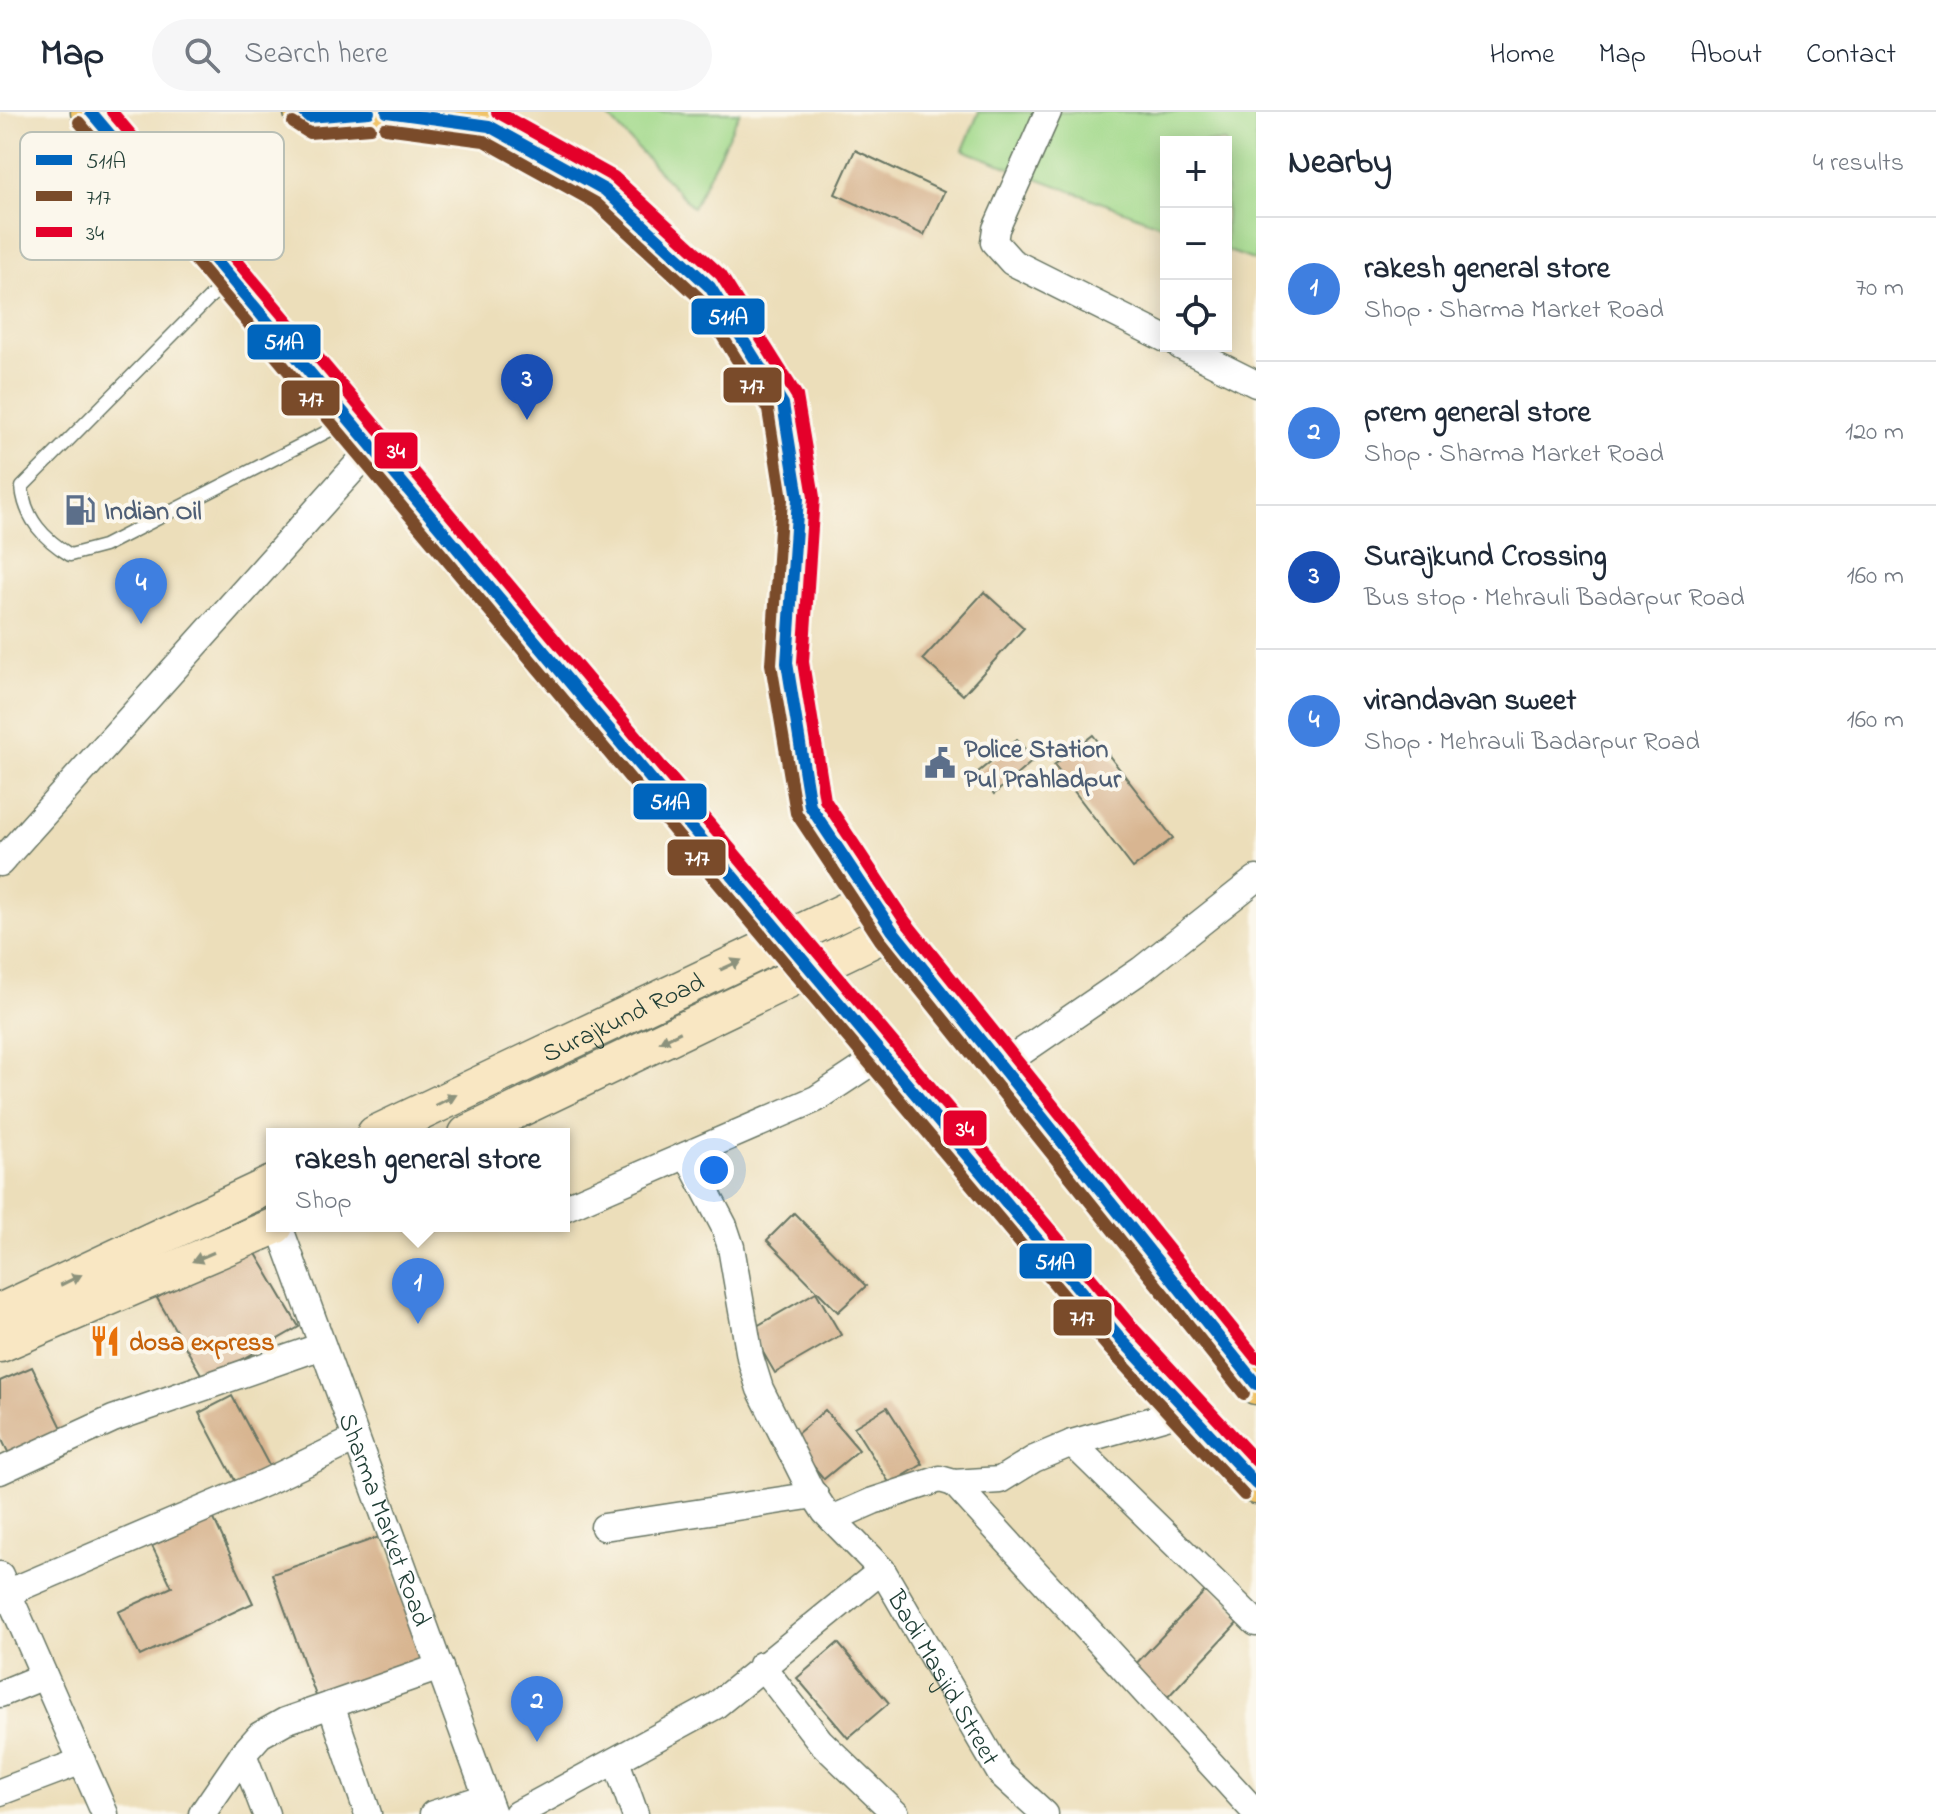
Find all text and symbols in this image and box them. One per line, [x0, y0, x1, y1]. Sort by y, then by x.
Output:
search box [152, 19, 712, 91]
text: Map [40, 27, 104, 83]
icon: search [180, 33, 224, 77]
text: Search here [244, 33, 388, 77]
text: Home [1489, 35, 1555, 76]
text: Map [1599, 35, 1646, 76]
text: About [1690, 35, 1762, 76]
text: Contact [1806, 35, 1896, 76]
legend [20, 132, 284, 260]
map controls [1160, 136, 1232, 352]
button: + [1160, 136, 1232, 208]
text: Nearby [1288, 139, 1392, 189]
text: 4 results [1813, 145, 1904, 183]
text: 511A [86, 147, 126, 179]
text: 717 [86, 183, 111, 215]
button: − [1160, 208, 1232, 280]
text: 34 [86, 219, 104, 251]
text: rakesh general store [1364, 248, 1610, 292]
text: 1 [1310, 270, 1318, 308]
text: 70 m [1855, 270, 1904, 308]
button: locate [1160, 280, 1232, 352]
text: Shop · Sharma Market Road [1364, 292, 1664, 330]
line badge: 511A [690, 297, 766, 336]
text: 511A [708, 303, 748, 335]
line badge: 511A [246, 323, 322, 361]
text: 511A [264, 328, 304, 360]
pin: 3 [501, 354, 553, 420]
line badge: 717 [722, 366, 783, 404]
text: 717 [739, 372, 765, 404]
line badge: 717 [280, 379, 341, 417]
text: 717 [298, 385, 324, 417]
text: prem general store [1364, 392, 1591, 436]
text: 2 [1308, 414, 1320, 452]
text: 120 m [1845, 414, 1904, 452]
line badge: 34 [373, 431, 419, 470]
text: Shop · Sharma Market Road [1364, 436, 1664, 474]
text: 34 [386, 437, 406, 469]
fuel station icon: Indian Oil [63, 493, 97, 527]
place label: Indian Oil [104, 494, 202, 532]
text: Surajkund Crossing [1364, 536, 1607, 580]
pin: 4 [115, 558, 167, 624]
text: 3 [1309, 558, 1319, 596]
text: 160 m [1846, 558, 1904, 596]
text: Bus stop · Mehrauli Badarpur Road [1364, 580, 1745, 618]
text: virandavan sweet [1364, 680, 1576, 724]
text: 4 [1309, 702, 1319, 740]
text: 160 m [1846, 702, 1904, 740]
text: Shop · Mehrauli Badarpur Road [1364, 724, 1700, 762]
place label: Police Station Pul Prahladpur [964, 732, 1122, 800]
public building icon: Police Station Pul Prahladpur [923, 746, 957, 780]
line badge: 511A [632, 782, 708, 821]
text: 511A [650, 788, 690, 820]
line badge: 717 [666, 838, 727, 877]
text: 717 [684, 844, 710, 876]
one-way arrow [720, 958, 743, 972]
street label: Surajkund Road [536, 964, 712, 1074]
one-way arrow [658, 1030, 682, 1044]
one-way arrow [434, 1093, 457, 1107]
line badge: 34 [942, 1109, 988, 1147]
text: 34 [955, 1115, 975, 1147]
popup [266, 1128, 570, 1232]
text: rakesh general store [295, 1139, 541, 1183]
your location [694, 1150, 734, 1190]
text: Shop [295, 1183, 352, 1221]
line badge: 511A [1018, 1242, 1093, 1280]
text: 511A [1035, 1248, 1075, 1280]
one-way arrow [192, 1250, 215, 1263]
pin: 1 [392, 1258, 444, 1324]
one-way arrow [60, 1273, 83, 1287]
line badge: 717 [1052, 1298, 1113, 1337]
text: 717 [1069, 1304, 1095, 1336]
restaurant icon: dosa express [88, 1324, 122, 1358]
place label: dosa express [129, 1325, 275, 1363]
street label: Sharma Market Road [327, 1408, 439, 1633]
street label: Badi Masjid Street [875, 1583, 1008, 1774]
pin: 2 [511, 1676, 563, 1742]

